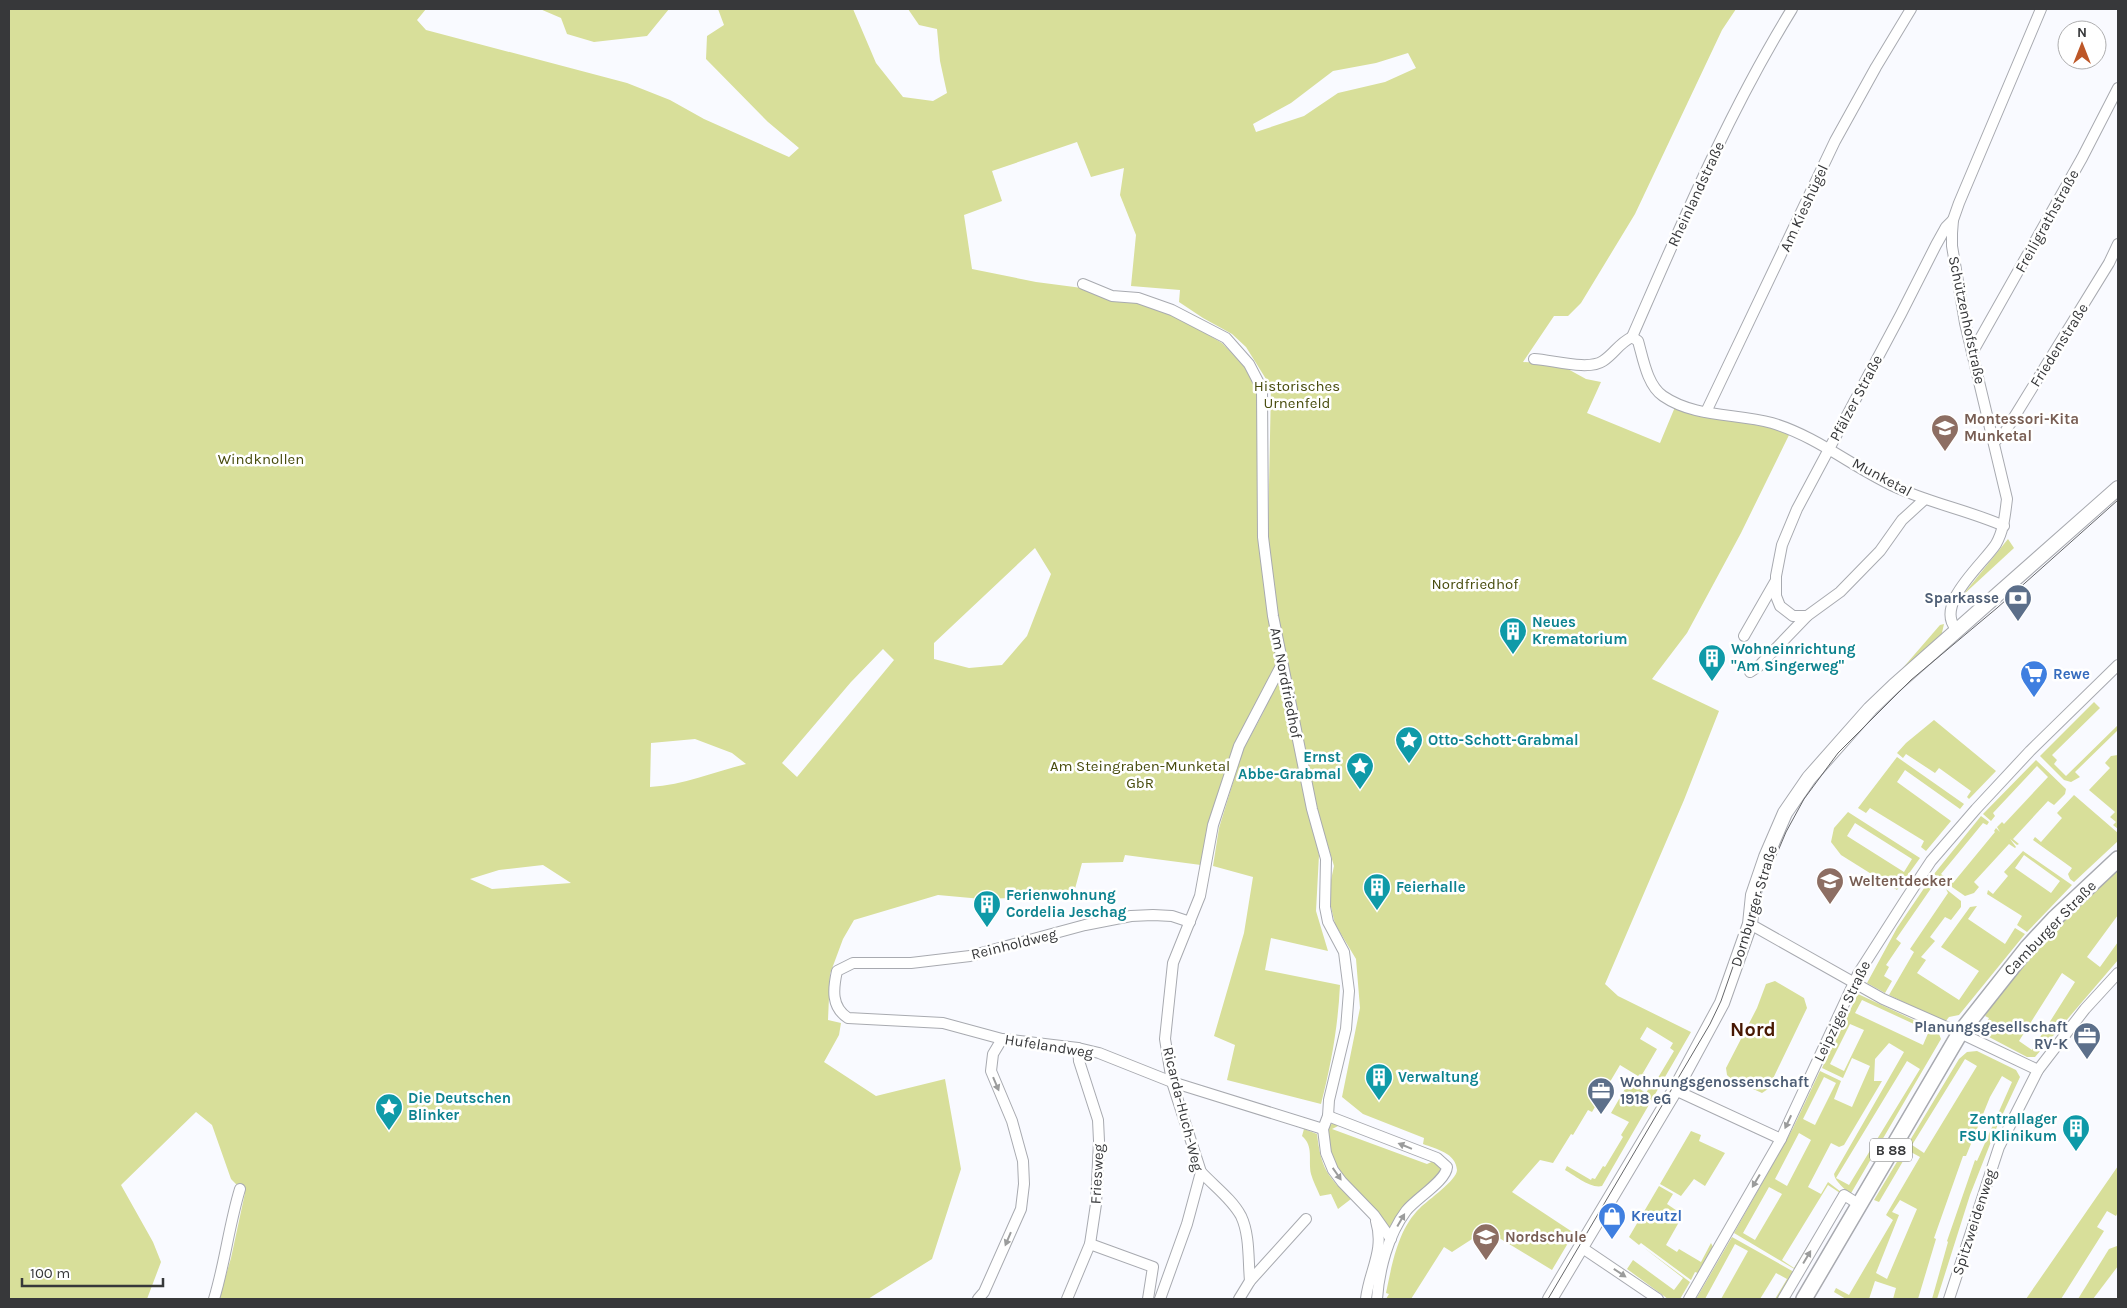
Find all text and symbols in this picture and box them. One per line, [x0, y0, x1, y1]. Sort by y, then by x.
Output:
north arrow [2057, 20, 2107, 70]
text: N [2077, 24, 2087, 41]
street label: Rheinlandstraße [1664, 139, 1728, 249]
street label: Am Kieshügel [1776, 162, 1832, 254]
street label: Freiligrathstraße [2011, 166, 2083, 276]
street label: Schützenhofstraße [1945, 254, 1989, 386]
street label: Friedenstraße [2026, 300, 2092, 390]
street label: Pfälzer Straße [1826, 352, 1886, 444]
park label: Historisches Urnenfeld [1254, 377, 1340, 412]
place label: Montessori-Kita Munketal [1964, 410, 2079, 445]
school or university icon: Montessori-Kita Munketal [1930, 413, 1960, 452]
park label: Windknollen [218, 450, 304, 468]
street label: Munketal [1849, 454, 1915, 500]
park label: Nordfriedhof [1432, 575, 1519, 593]
bank icon: Sparkasse [2003, 583, 2033, 622]
place label: Sparkasse [1924, 589, 1999, 607]
place label: Neues Krematorium [1532, 613, 1628, 648]
building icon: Neues Krematorium [1498, 616, 1528, 655]
street label: Am Nordfriedhof [1266, 626, 1306, 741]
place label: Wohneinrichtung "Am Singerweg" [1731, 640, 1856, 675]
building icon: Wohneinrichtung "Am Singerweg" [1697, 643, 1727, 682]
supermarket icon: Rewe [2019, 659, 2049, 698]
place label: Rewe [2053, 665, 2090, 683]
place icon: Otto-Schott-Grabmal [1394, 725, 1424, 764]
place label: Otto-Schott-Grabmal [1428, 731, 1579, 749]
place label: Ernst Abbe-Grabmal [1238, 748, 1341, 783]
place icon: Ernst Abbe-Grabmal [1345, 751, 1375, 790]
park label: Am Steingraben-Munketal GbR [1050, 757, 1230, 792]
street label: Dornburger Straße [1727, 843, 1781, 969]
school or university icon: Weltentdecker [1815, 866, 1845, 905]
building icon: Feierhalle [1362, 872, 1392, 911]
place label: Weltentdecker [1849, 872, 1952, 890]
street label: Camburger Straße [2000, 877, 2100, 979]
place label: Feierhalle [1396, 878, 1466, 896]
place label: Ferienwohnung Cordelia Jeschag [1006, 886, 1127, 921]
building icon: Ferienwohnung Cordelia Jeschag [972, 889, 1002, 928]
street label: Reinholdweg [969, 925, 1059, 963]
street label: Leipziger Straße [1810, 958, 1874, 1064]
district label: Nord [1730, 1018, 1776, 1041]
place label: Planungsgesellschaft RV-K [1914, 1018, 2068, 1053]
office icon: Planungsgesellschaft RV-K [2072, 1021, 2102, 1060]
street label: Hufelandweg [1003, 1030, 1095, 1062]
street label: Ricarda-Huch-Weg [1159, 1045, 1207, 1174]
building icon: Verwaltung [1364, 1062, 1394, 1101]
place label: Verwaltung [1398, 1068, 1479, 1086]
place label: Wohnungsgenossenschaft 1918 eG [1620, 1073, 1809, 1108]
office icon: Wohnungsgenossenschaft 1918 eG [1586, 1076, 1616, 1115]
one-way arrow [992, 1077, 1000, 1092]
place label: Die Deutschen Blinker [408, 1089, 511, 1124]
place icon: Die Deutschen Blinker [374, 1092, 404, 1131]
place label: Zentrallager FSU Klinikum [1959, 1110, 2057, 1145]
building icon: Zentrallager FSU Klinikum [2061, 1113, 2091, 1152]
one-way arrow [1784, 1115, 1792, 1129]
road number: B 88 [1870, 1138, 1912, 1162]
one-way arrow [1397, 1142, 1412, 1150]
street label: Friesweg [1086, 1143, 1108, 1205]
street label: Spitzweidenweg [1948, 1166, 2000, 1277]
one-way arrow [1332, 1168, 1342, 1181]
one-way arrow [1751, 1174, 1760, 1187]
shop icon: Kreutzl [1597, 1201, 1627, 1240]
place label: Kreutzl [1631, 1207, 1682, 1225]
one-way arrow [1397, 1212, 1405, 1227]
school or university icon: Nordschule [1471, 1222, 1501, 1261]
place label: Nordschule [1505, 1228, 1587, 1246]
one-way arrow [1003, 1232, 1011, 1246]
one-way arrow [1803, 1251, 1812, 1264]
scale bar [22, 1256, 164, 1288]
text: 100 m [30, 1264, 70, 1282]
one-way arrow [1613, 1268, 1626, 1278]

